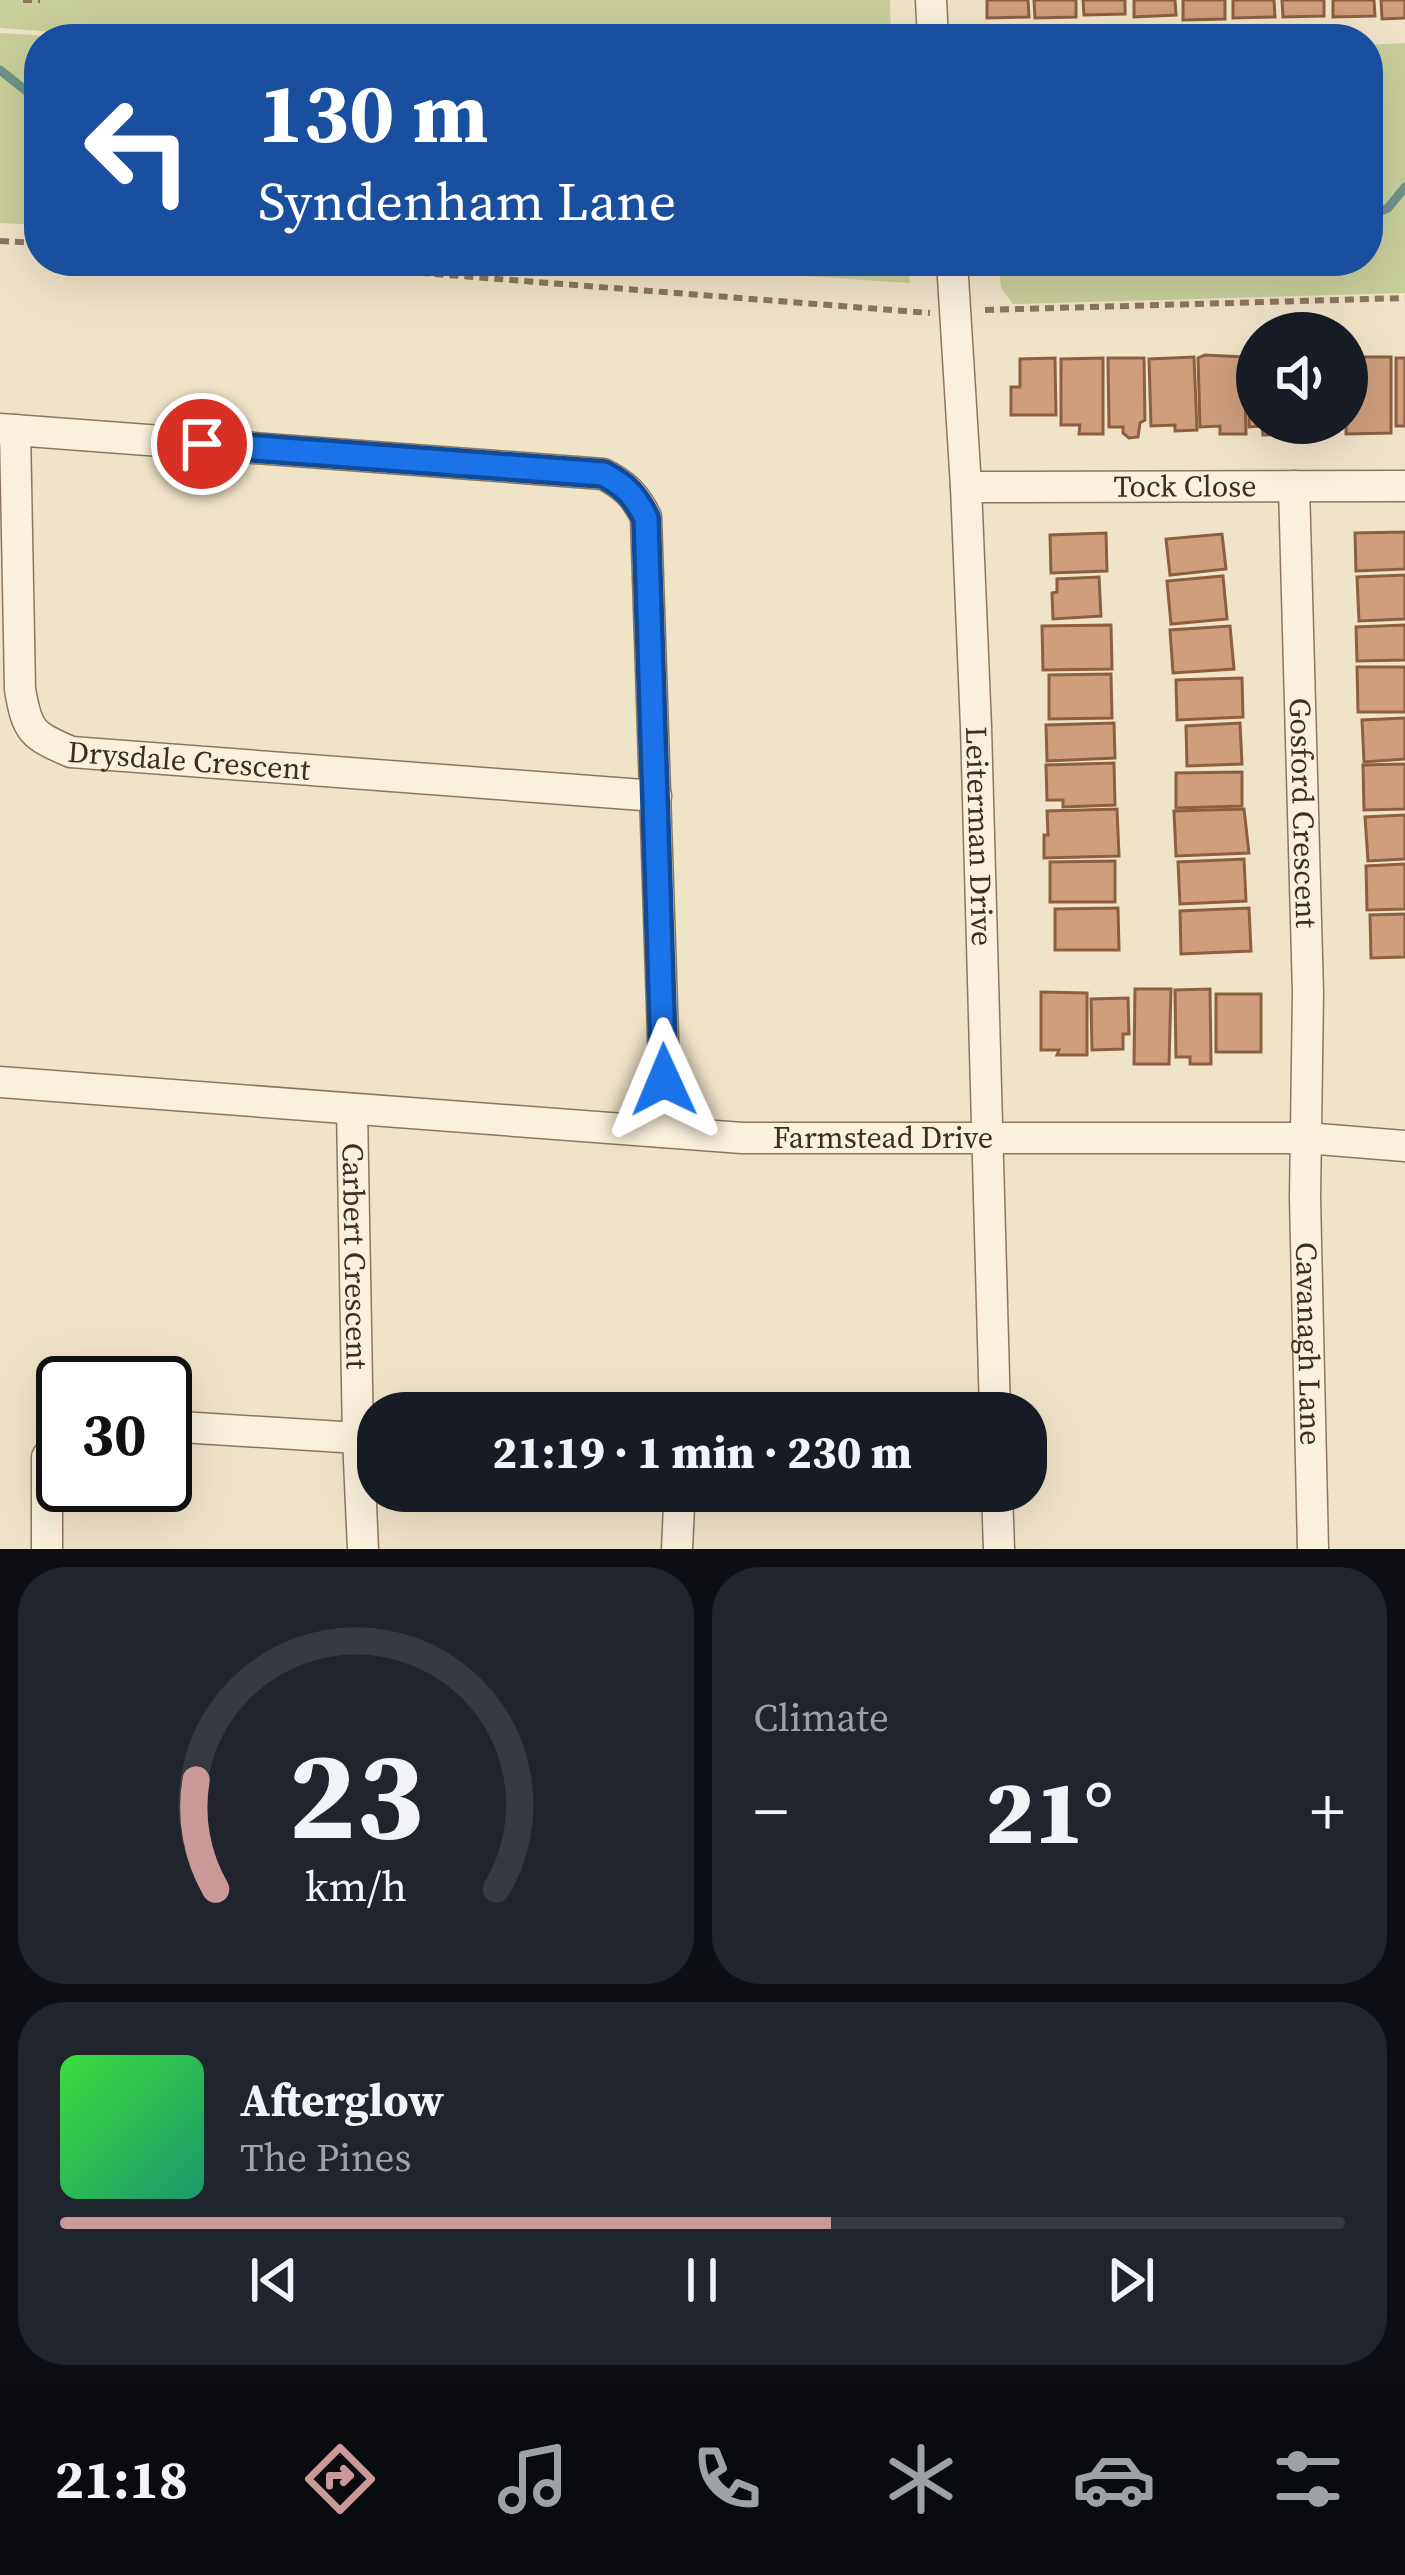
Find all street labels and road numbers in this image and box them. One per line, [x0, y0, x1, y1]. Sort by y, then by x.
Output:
street label: Tock Close [1113, 465, 1257, 507]
street label: Gosford Crescent [1280, 697, 1327, 929]
street label: Leiterman Drive [956, 726, 1003, 947]
street label: Drysdale Crescent [66, 731, 312, 790]
street label: Farmstead Drive [773, 1117, 993, 1158]
street label: Carbert Crescent [333, 1142, 378, 1370]
street label: Cavanagh Lane [1286, 1242, 1332, 1446]

